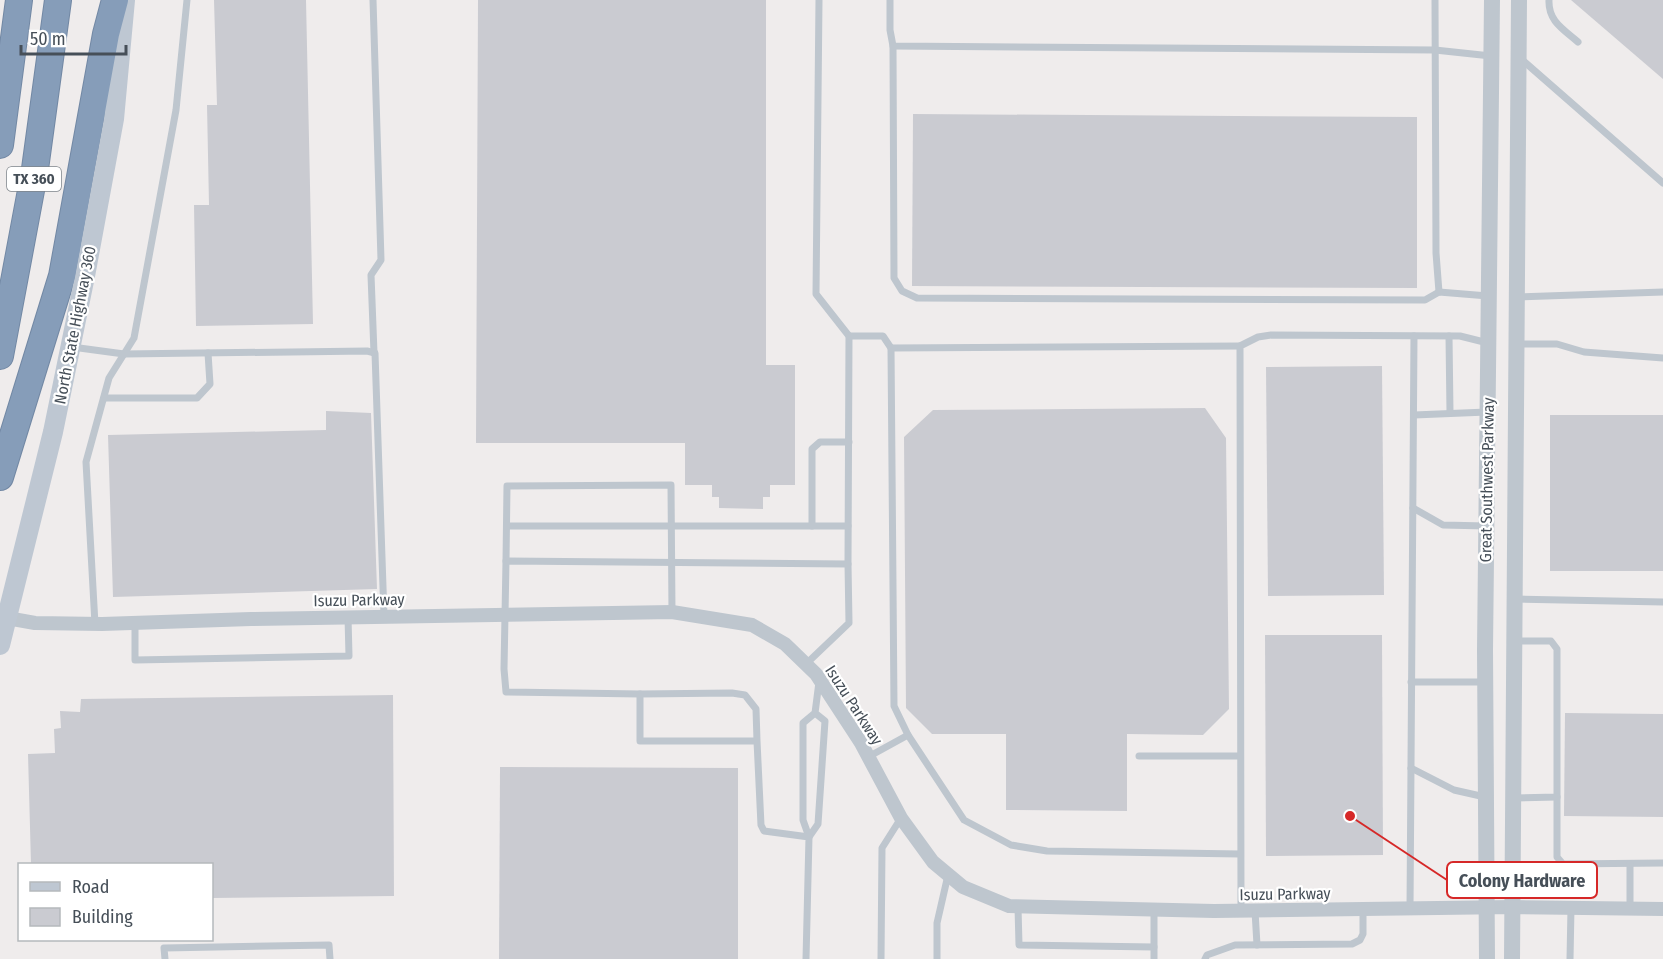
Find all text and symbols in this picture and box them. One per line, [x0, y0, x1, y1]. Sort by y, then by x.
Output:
scale bar [21, 18, 126, 56]
text: 50 m [30, 28, 66, 50]
road number: TX 360 [7, 167, 61, 191]
street label: North State Highway 360 [50, 244, 100, 406]
street label: Great Southwest Parkway [1476, 397, 1498, 563]
street label: Isuzu Parkway [313, 590, 406, 610]
street label: Isuzu Parkway [821, 662, 887, 749]
callout: Colony Hardware [1447, 862, 1597, 898]
legend [18, 863, 213, 941]
text: Colony Hardware [1459, 870, 1585, 892]
text: Road [72, 876, 109, 898]
street label: Isuzu Parkway [1239, 884, 1332, 904]
text: Building [72, 906, 133, 928]

